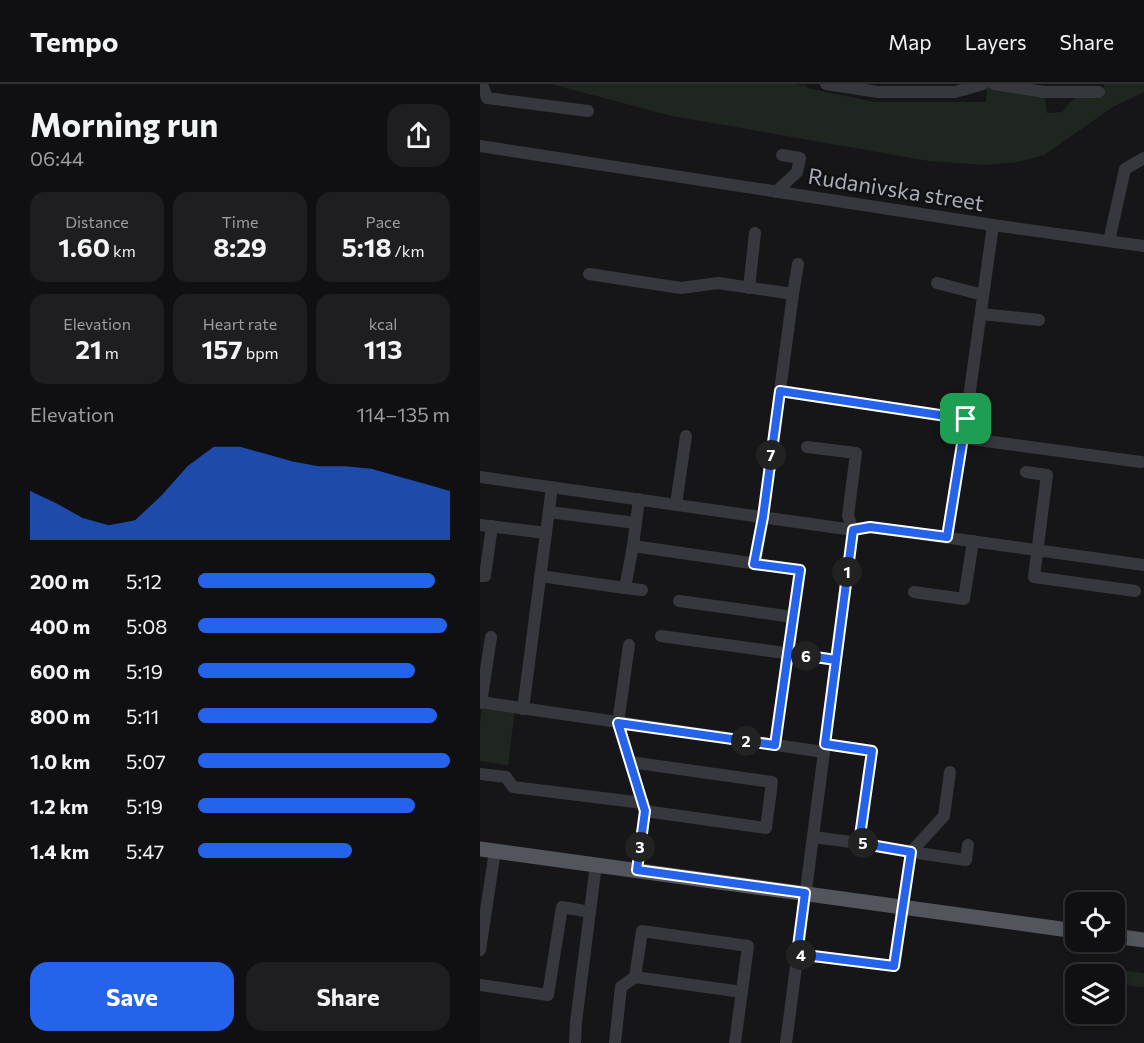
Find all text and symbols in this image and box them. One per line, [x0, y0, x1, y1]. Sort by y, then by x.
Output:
text: Tempo [30, 24, 119, 58]
text: Map [888, 29, 932, 54]
text: Layers [965, 29, 1027, 54]
text: Share [1060, 29, 1114, 54]
text: Morning run [30, 103, 218, 144]
button: share [387, 104, 450, 167]
text: 06:44 [30, 146, 84, 170]
street label: Rudanivska street [806, 162, 986, 216]
text: Distance [65, 212, 129, 231]
text: Time [222, 212, 258, 231]
text: Pace [366, 212, 400, 231]
text: 1.60 [58, 231, 110, 262]
text: 8:29 [213, 231, 267, 262]
text: 5:18 [342, 231, 392, 262]
text: km [110, 241, 136, 260]
text: /km [392, 241, 424, 260]
text: Elevation [63, 314, 131, 333]
text: Heart rate [203, 314, 277, 333]
text: kcal [369, 314, 397, 333]
text: 21 [75, 333, 102, 364]
text: 157 [201, 333, 243, 364]
text: 113 [364, 333, 402, 364]
text: m [102, 343, 119, 362]
text: bpm [243, 343, 279, 362]
pin [940, 393, 991, 444]
text: Elevation [30, 402, 115, 426]
text: 114–135 m [356, 402, 450, 426]
icon: arrive [949, 402, 982, 435]
pin: 7 [756, 440, 786, 470]
text: 7 [767, 445, 775, 464]
pin: 1 [832, 557, 862, 587]
text: 1 [843, 562, 851, 581]
text: 200 m [30, 569, 89, 593]
text: 5:12 [126, 569, 162, 593]
text: 400 m [30, 614, 90, 638]
text: 5:08 [126, 614, 167, 638]
pin: 6 [791, 641, 821, 671]
text: 6 [801, 646, 811, 665]
text: 600 m [30, 659, 90, 683]
text: 5:19 [126, 659, 163, 683]
text: 800 m [30, 704, 90, 728]
text: 5:11 [126, 704, 159, 728]
pin: 2 [731, 726, 761, 756]
text: 2 [741, 731, 751, 750]
text: 1.0 km [30, 749, 90, 773]
text: 5:07 [126, 749, 166, 773]
text: 1.2 km [30, 794, 88, 818]
text: 5:19 [126, 794, 163, 818]
pin: 5 [848, 828, 878, 858]
pin: 3 [625, 832, 655, 862]
text: 5 [858, 833, 868, 852]
text: 3 [635, 837, 645, 856]
text: 1.4 km [30, 839, 89, 863]
text: 5:47 [126, 839, 164, 863]
map controls [1065, 892, 1125, 1024]
button: locate [1065, 892, 1125, 952]
pin: 4 [786, 940, 816, 970]
text: 4 [796, 945, 806, 964]
button: Save [30, 962, 234, 1031]
button: Share [246, 962, 450, 1031]
button: layers [1065, 964, 1125, 1024]

